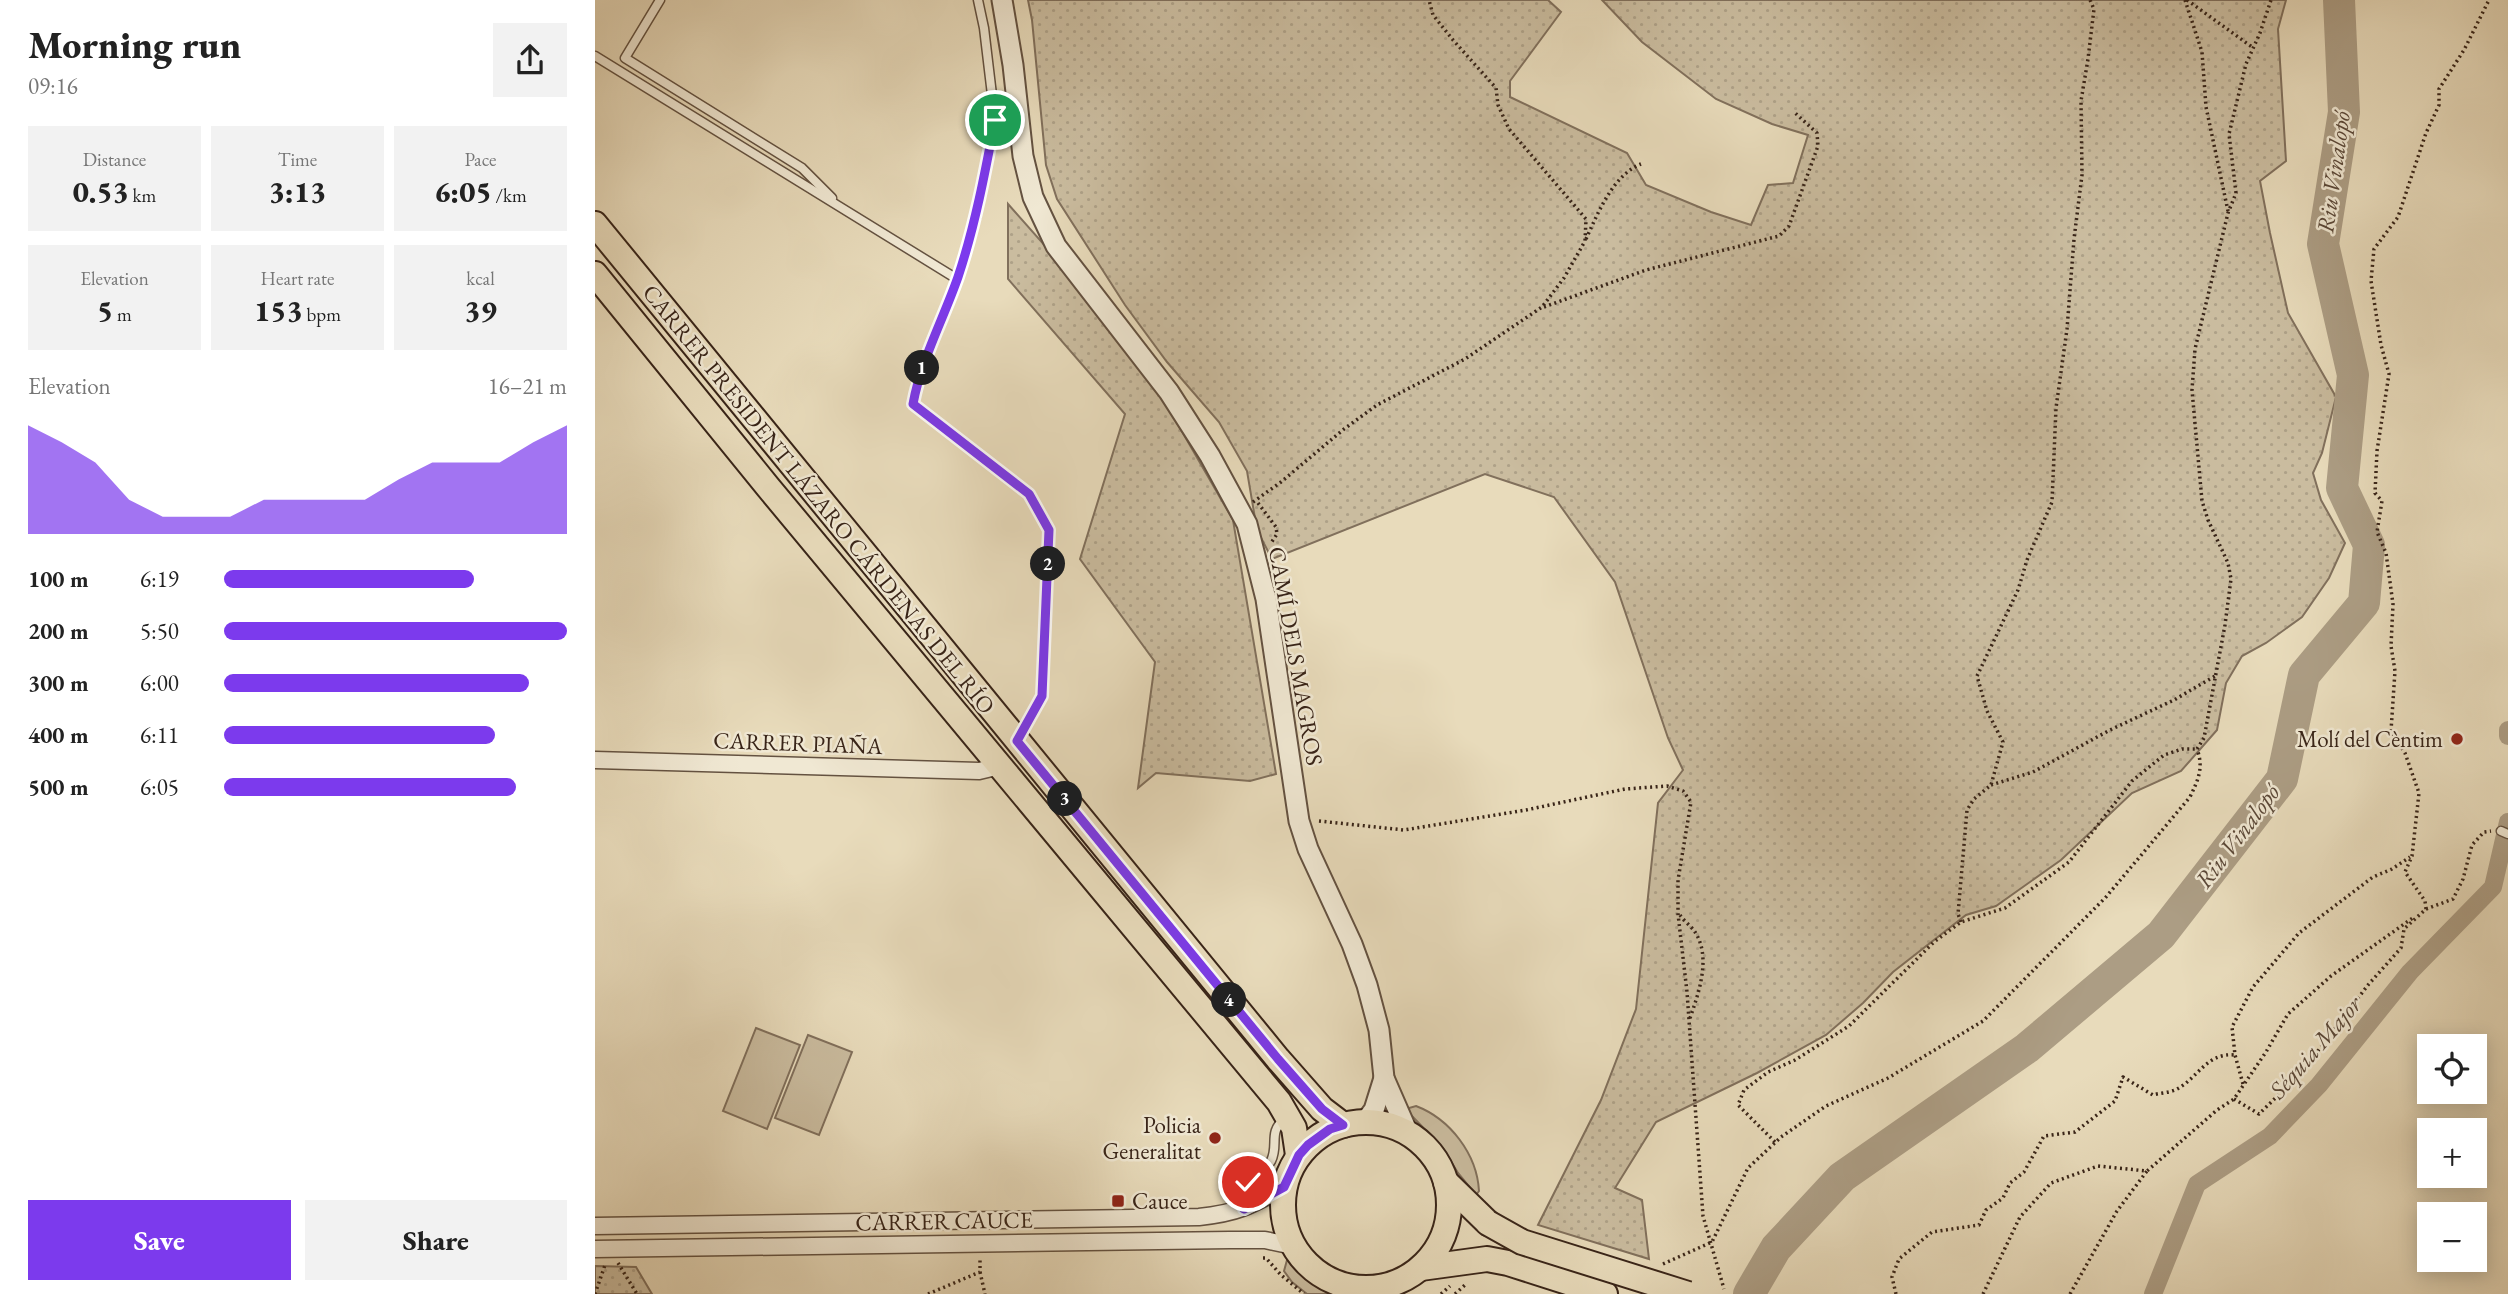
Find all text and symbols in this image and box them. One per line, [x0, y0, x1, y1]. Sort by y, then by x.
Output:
text: Morning run [28, 20, 241, 69]
button: share [493, 23, 567, 97]
text: 09:16 [28, 71, 78, 101]
pin [965, 90, 1025, 150]
icon: arrive [976, 101, 1014, 139]
water label: Riu Vinalopó [2309, 107, 2357, 235]
text: Distance [83, 147, 146, 172]
text: Time [278, 147, 317, 172]
text: Pace [465, 147, 496, 172]
text: 0.53 [73, 172, 129, 211]
text: 3:13 [269, 172, 326, 211]
text: 6:05 [434, 172, 492, 211]
text: km [129, 183, 156, 208]
text: /km [492, 183, 527, 208]
text: Elevation [80, 266, 149, 291]
text: Heart rate [261, 266, 334, 291]
text: kcal [466, 266, 495, 291]
street label: CARRER PRESIDENT LÁZARO CÁRDENAS DEL RÍO [636, 278, 1002, 720]
text: 5 [97, 291, 113, 330]
text: 153 [254, 291, 303, 330]
text: 39 [464, 291, 497, 330]
text: m [113, 302, 132, 327]
text: bpm [303, 302, 341, 327]
pin: 1 [905, 350, 939, 386]
text: 1 [916, 355, 927, 380]
text: Elevation [28, 371, 111, 401]
text: 16–21 m [488, 371, 567, 401]
street label: CAMÍ DELS MAGROS [1262, 544, 1330, 768]
pin: 2 [1030, 546, 1065, 582]
text: 2 [1042, 551, 1053, 576]
text: 100 m [28, 564, 89, 594]
text: 6:19 [140, 564, 179, 594]
text: 200 m [28, 616, 89, 646]
text: 5:50 [140, 616, 179, 646]
text: 300 m [28, 668, 89, 698]
text: 6:00 [140, 668, 179, 698]
text: 400 m [28, 720, 89, 750]
text: 6:11 [140, 720, 179, 750]
place label: Molí del Cèntim [2297, 724, 2443, 754]
street label: CARRER PIAÑA [713, 725, 884, 761]
marker: Molí del Cèntim [2449, 731, 2465, 747]
text: 500 m [28, 772, 89, 802]
text: 6:05 [140, 772, 179, 802]
water label: Riu Vinalopó [2188, 776, 2287, 894]
pin: 3 [1047, 782, 1083, 816]
text: 3 [1059, 786, 1070, 811]
pin: 4 [1211, 982, 1247, 1018]
text: 4 [1223, 987, 1234, 1012]
water label: Séquia Major [2261, 988, 2370, 1106]
map controls [2417, 1034, 2487, 1272]
button: locate [2417, 1034, 2487, 1104]
place label: Policia Generalitat [1103, 1110, 1202, 1166]
button: + [2417, 1118, 2487, 1188]
marker: Policia Generalitat [1207, 1130, 1223, 1146]
pin [1218, 1152, 1278, 1212]
icon: check [1229, 1163, 1267, 1201]
place label: Cauce [1132, 1186, 1188, 1216]
marker: Cauce [1110, 1193, 1126, 1209]
button: Save [28, 1200, 291, 1280]
button: Share [305, 1200, 567, 1280]
button: − [2417, 1202, 2487, 1272]
street label: CARRER CAUCE [855, 1204, 1033, 1238]

